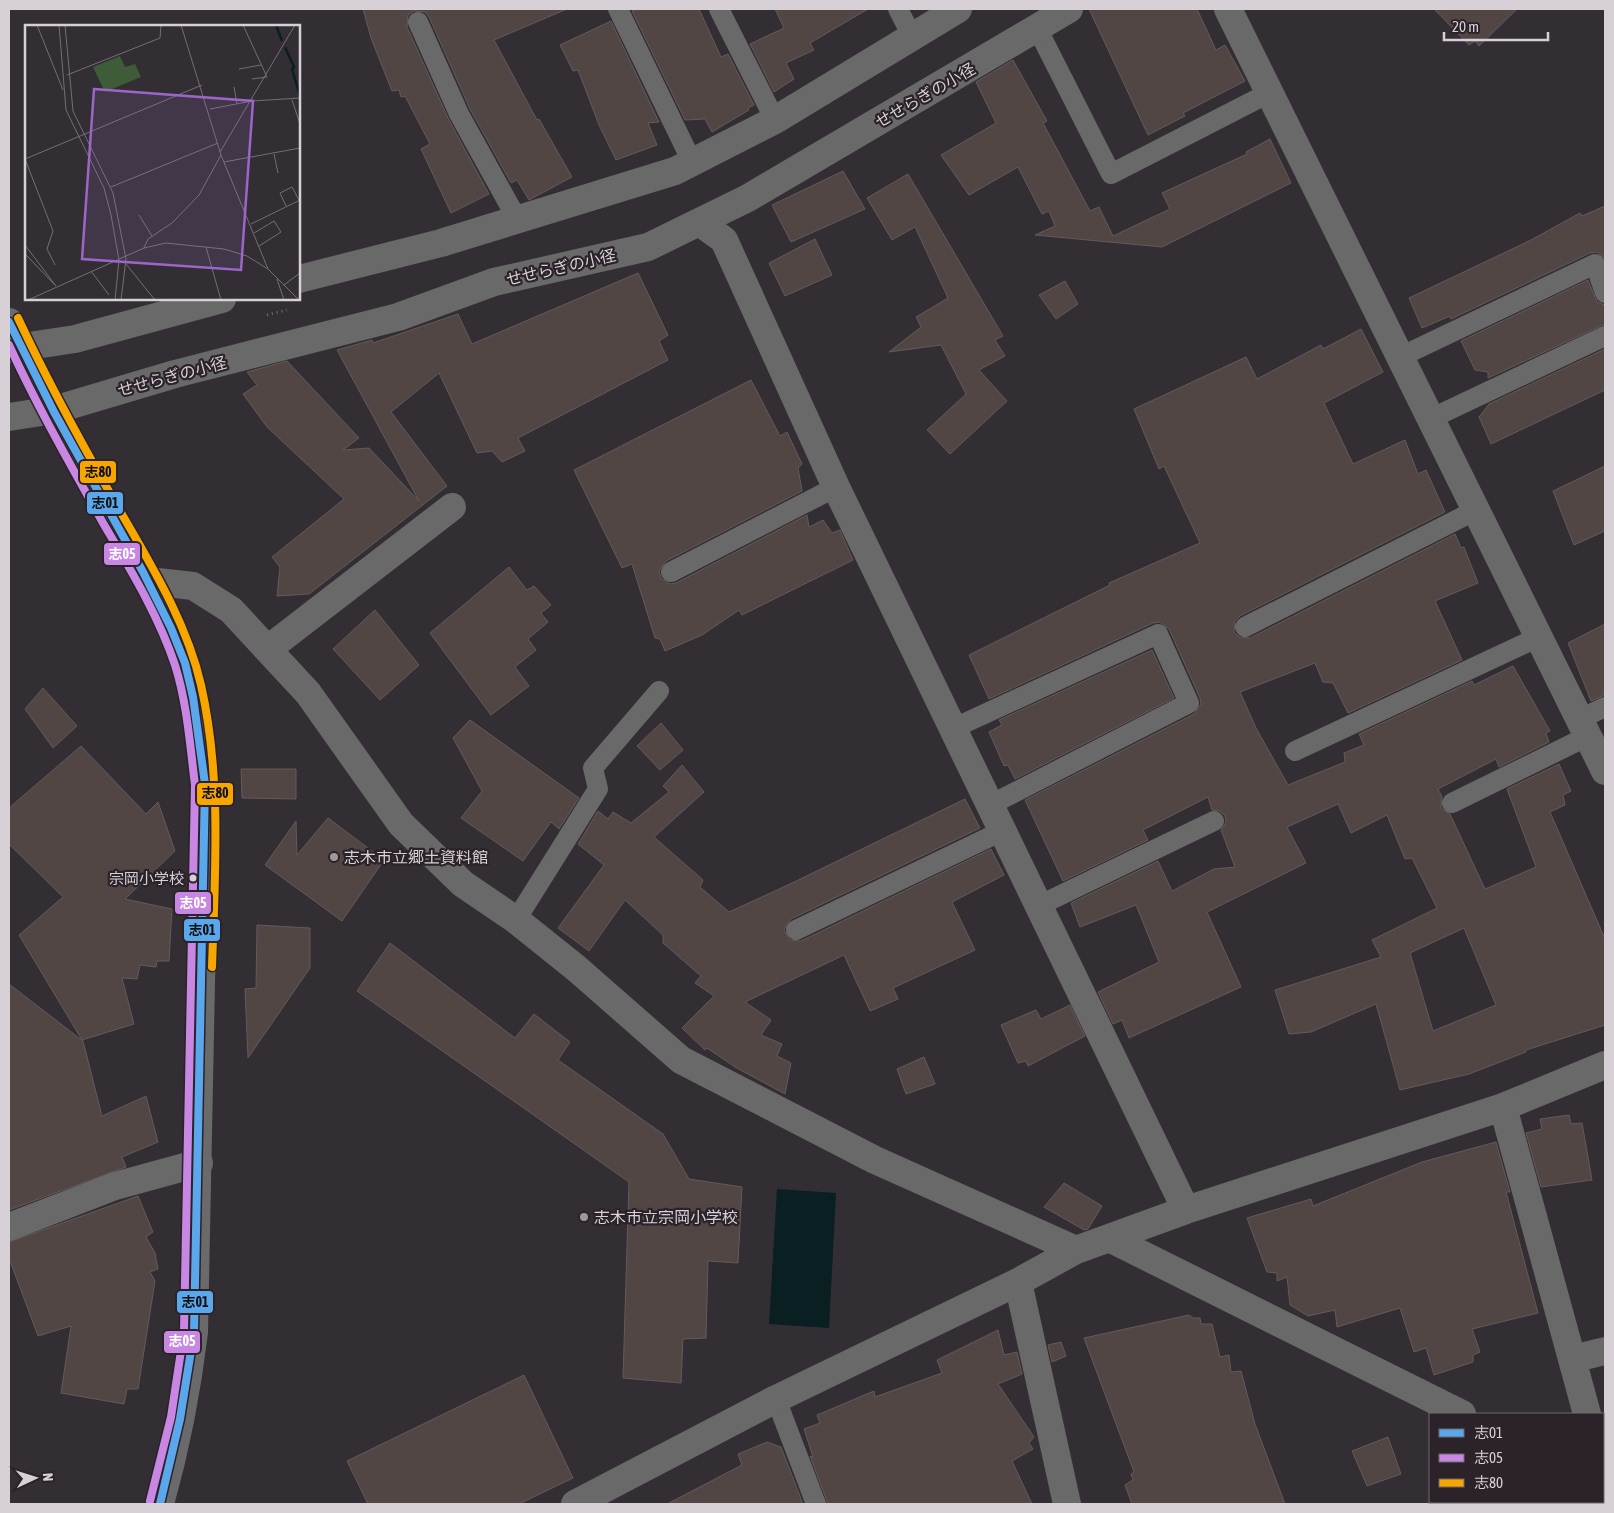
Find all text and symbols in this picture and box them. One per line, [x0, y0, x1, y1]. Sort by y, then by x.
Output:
scale bar [1444, 10, 1548, 42]
text: 20 m [1452, 18, 1479, 35]
inset map [25, 25, 300, 300]
street label: せせらぎの小径 [872, 59, 978, 131]
street label: せせらぎの小径 [504, 246, 618, 288]
street label: せせらぎの小径 [116, 353, 228, 399]
line badge: 志80 [79, 460, 117, 484]
text: 志80 [84, 464, 112, 480]
line badge: 志01 [86, 491, 124, 515]
text: 志01 [91, 495, 119, 511]
line badge: 志05 [103, 542, 141, 566]
text: 志05 [108, 546, 136, 562]
line badge: 志80 [196, 782, 234, 806]
text: 志80 [201, 785, 229, 801]
place label: 志木市立郷土資料館 [344, 848, 488, 866]
marker: 志木市立郷土資料館 [328, 851, 340, 863]
place label: 宗岡小学校 [109, 870, 184, 887]
marker: 宗岡小学校 [188, 873, 198, 883]
line badge: 志05 [174, 891, 212, 915]
text: 志05 [179, 895, 207, 911]
line badge: 志01 [183, 918, 221, 942]
text: 志01 [188, 922, 216, 938]
place label: 志木市立宗岡小学校 [594, 1208, 738, 1226]
marker: 志木市立宗岡小学校 [578, 1211, 590, 1223]
line badge: 志01 [176, 1290, 214, 1314]
text: 志01 [181, 1294, 209, 1310]
line badge: 志05 [163, 1330, 201, 1354]
text: 志05 [168, 1333, 196, 1349]
legend [1429, 1413, 1604, 1503]
text: 志01 [1474, 1424, 1503, 1441]
text: 志05 [1474, 1449, 1503, 1466]
north arrow [10, 1453, 60, 1503]
text: N [40, 1472, 56, 1482]
text: 志80 [1474, 1474, 1503, 1491]

